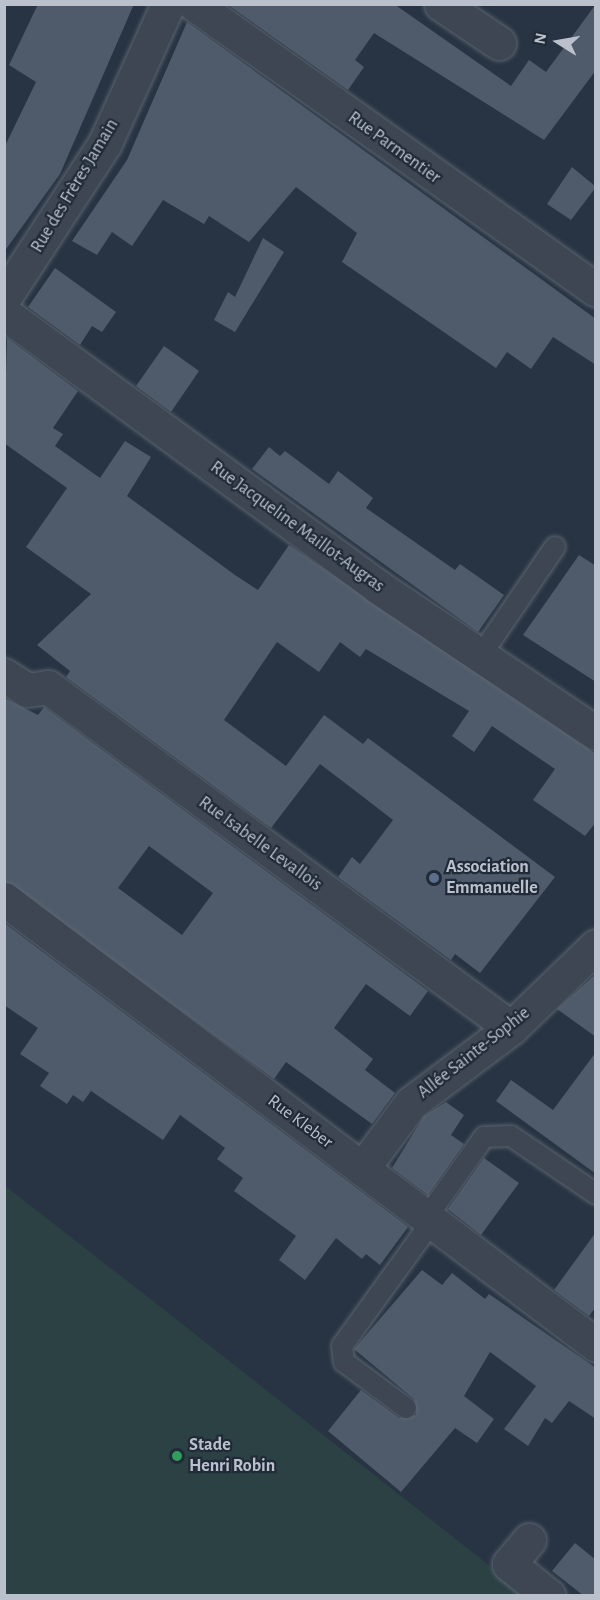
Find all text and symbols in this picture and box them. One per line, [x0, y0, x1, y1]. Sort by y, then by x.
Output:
north arrow [528, 12, 588, 72]
text: N [531, 32, 549, 46]
street label: Rue Parmentier [344, 107, 444, 189]
street label: Rue des Frères Jamain [27, 115, 123, 257]
street label: Rue Jacqueline Maillot-Augras [206, 457, 388, 597]
street label: Rue Isabelle Levallois [194, 792, 326, 896]
place label: Association Emmanuelle [446, 857, 538, 900]
marker: Association Emmanuelle [427, 871, 441, 885]
street label: Allée Sainte-Sophie [414, 1002, 534, 1104]
street label: Rue Kleber [263, 1091, 337, 1153]
place label: Stade Henri Robin [189, 1435, 275, 1478]
marker: Stade Henri Robin [170, 1449, 184, 1463]

